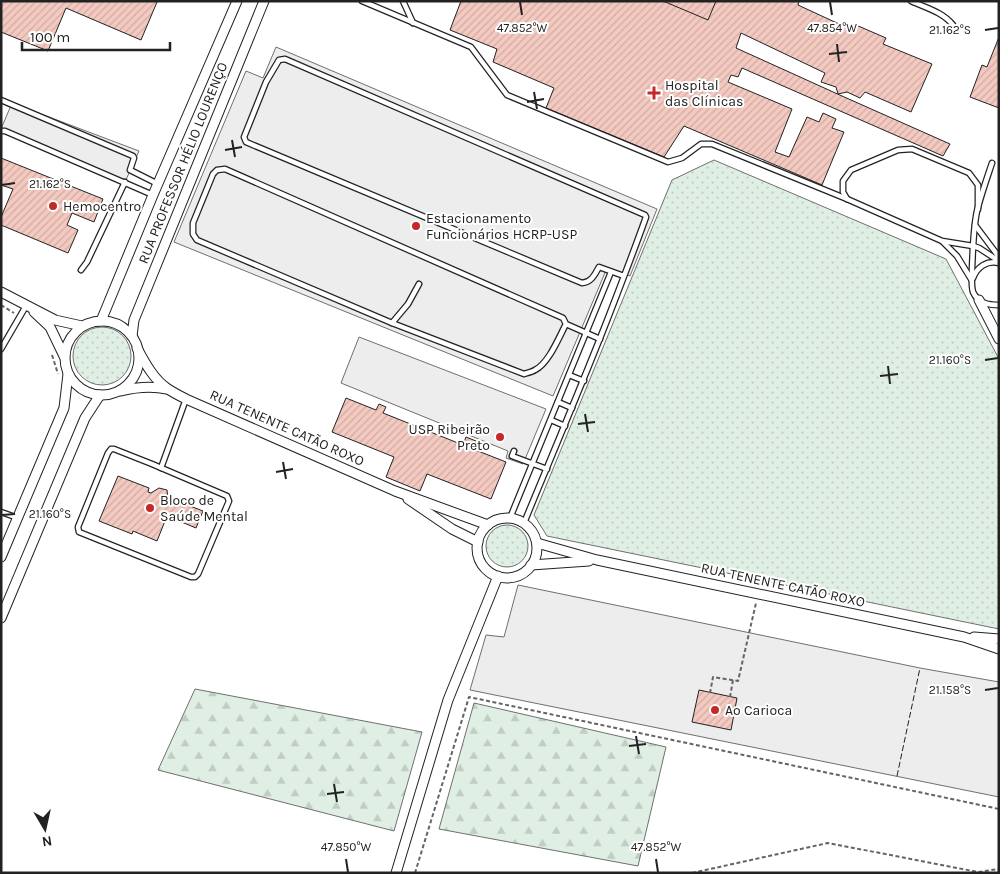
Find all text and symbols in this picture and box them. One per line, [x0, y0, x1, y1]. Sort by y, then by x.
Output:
scale bar [22, 20, 170, 52]
text: 47.852°W [497, 21, 547, 35]
text: 47.854°W [807, 21, 857, 35]
text: 21.162°S [929, 23, 971, 37]
text: 100 m [30, 28, 70, 46]
street label: RUA PROFESSOR HÉLIO LOURENÇO [134, 59, 231, 266]
place label: Hospital das Clínicas [665, 77, 743, 110]
marker: Hospital das Clínicas [647, 86, 661, 100]
text: 21.162°S [29, 177, 71, 191]
place label: Hemocentro [63, 198, 141, 215]
marker: Hemocentro [47, 200, 59, 212]
place label: Estacionamento Funcionários HCRP-USP [426, 210, 577, 243]
marker: Estacionamento Funcionários HCRP-USP [410, 220, 422, 232]
text: 21.160°S [929, 353, 971, 367]
street label: RUA TENENTE CATÃO ROXO [207, 386, 367, 470]
place label: USP Ribeirão Preto [408, 421, 490, 454]
marker: USP Ribeirão Preto [494, 431, 506, 443]
place label: Bloco de Saúde Mental [160, 492, 248, 525]
marker: Bloco de Saúde Mental [144, 502, 156, 514]
text: 21.160°S [29, 507, 71, 521]
street label: RUA TENENTE CATÃO ROXO [699, 559, 867, 611]
text: 21.158°S [929, 683, 971, 697]
place label: Ao Carioca [725, 702, 792, 719]
marker: Ao Carioca [709, 704, 721, 716]
north arrow [20, 804, 70, 854]
text: N [41, 832, 53, 851]
text: 47.850°W [321, 840, 372, 854]
text: 47.852°W [631, 840, 681, 854]

